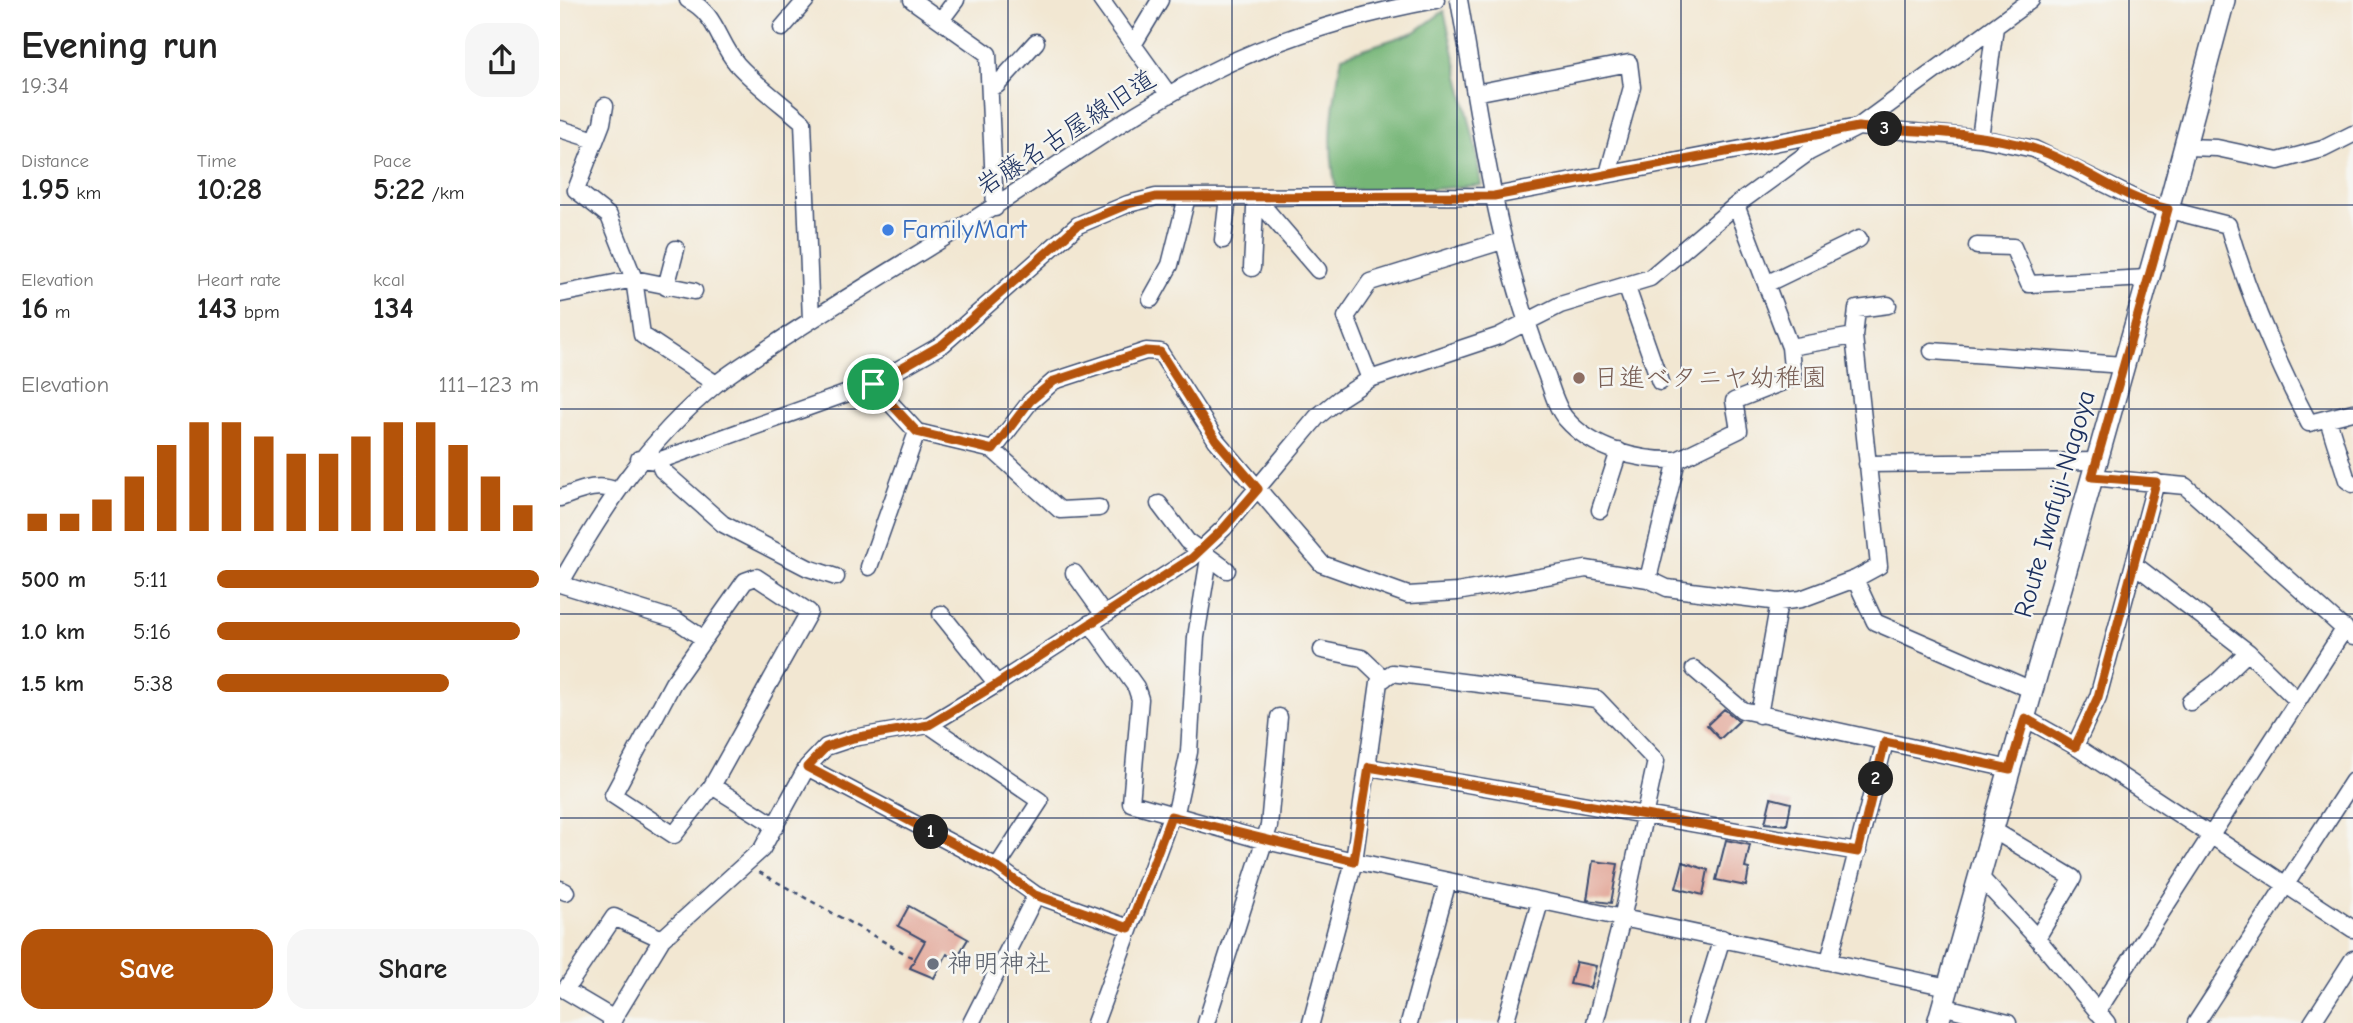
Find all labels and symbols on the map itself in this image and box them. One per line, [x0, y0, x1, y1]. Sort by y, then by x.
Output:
street label: 岩藤名古屋線旧道 [971, 64, 1161, 202]
pin: 3 [1868, 111, 1902, 146]
place label: FamilyMart [902, 215, 1028, 245]
marker: FamilyMart [880, 222, 896, 238]
pin [843, 354, 903, 414]
place label: 日進ベタニヤ幼稚園 [1593, 363, 1827, 393]
marker: 日進ベタニヤ幼稚園 [1571, 370, 1587, 386]
street label: Route Iwafuji-Nagoya [2008, 387, 2102, 621]
pin: 2 [1858, 762, 1894, 796]
pin: 1 [914, 814, 948, 850]
place label: 神明神社 [947, 949, 1051, 979]
marker: 神明神社 [925, 956, 941, 972]

